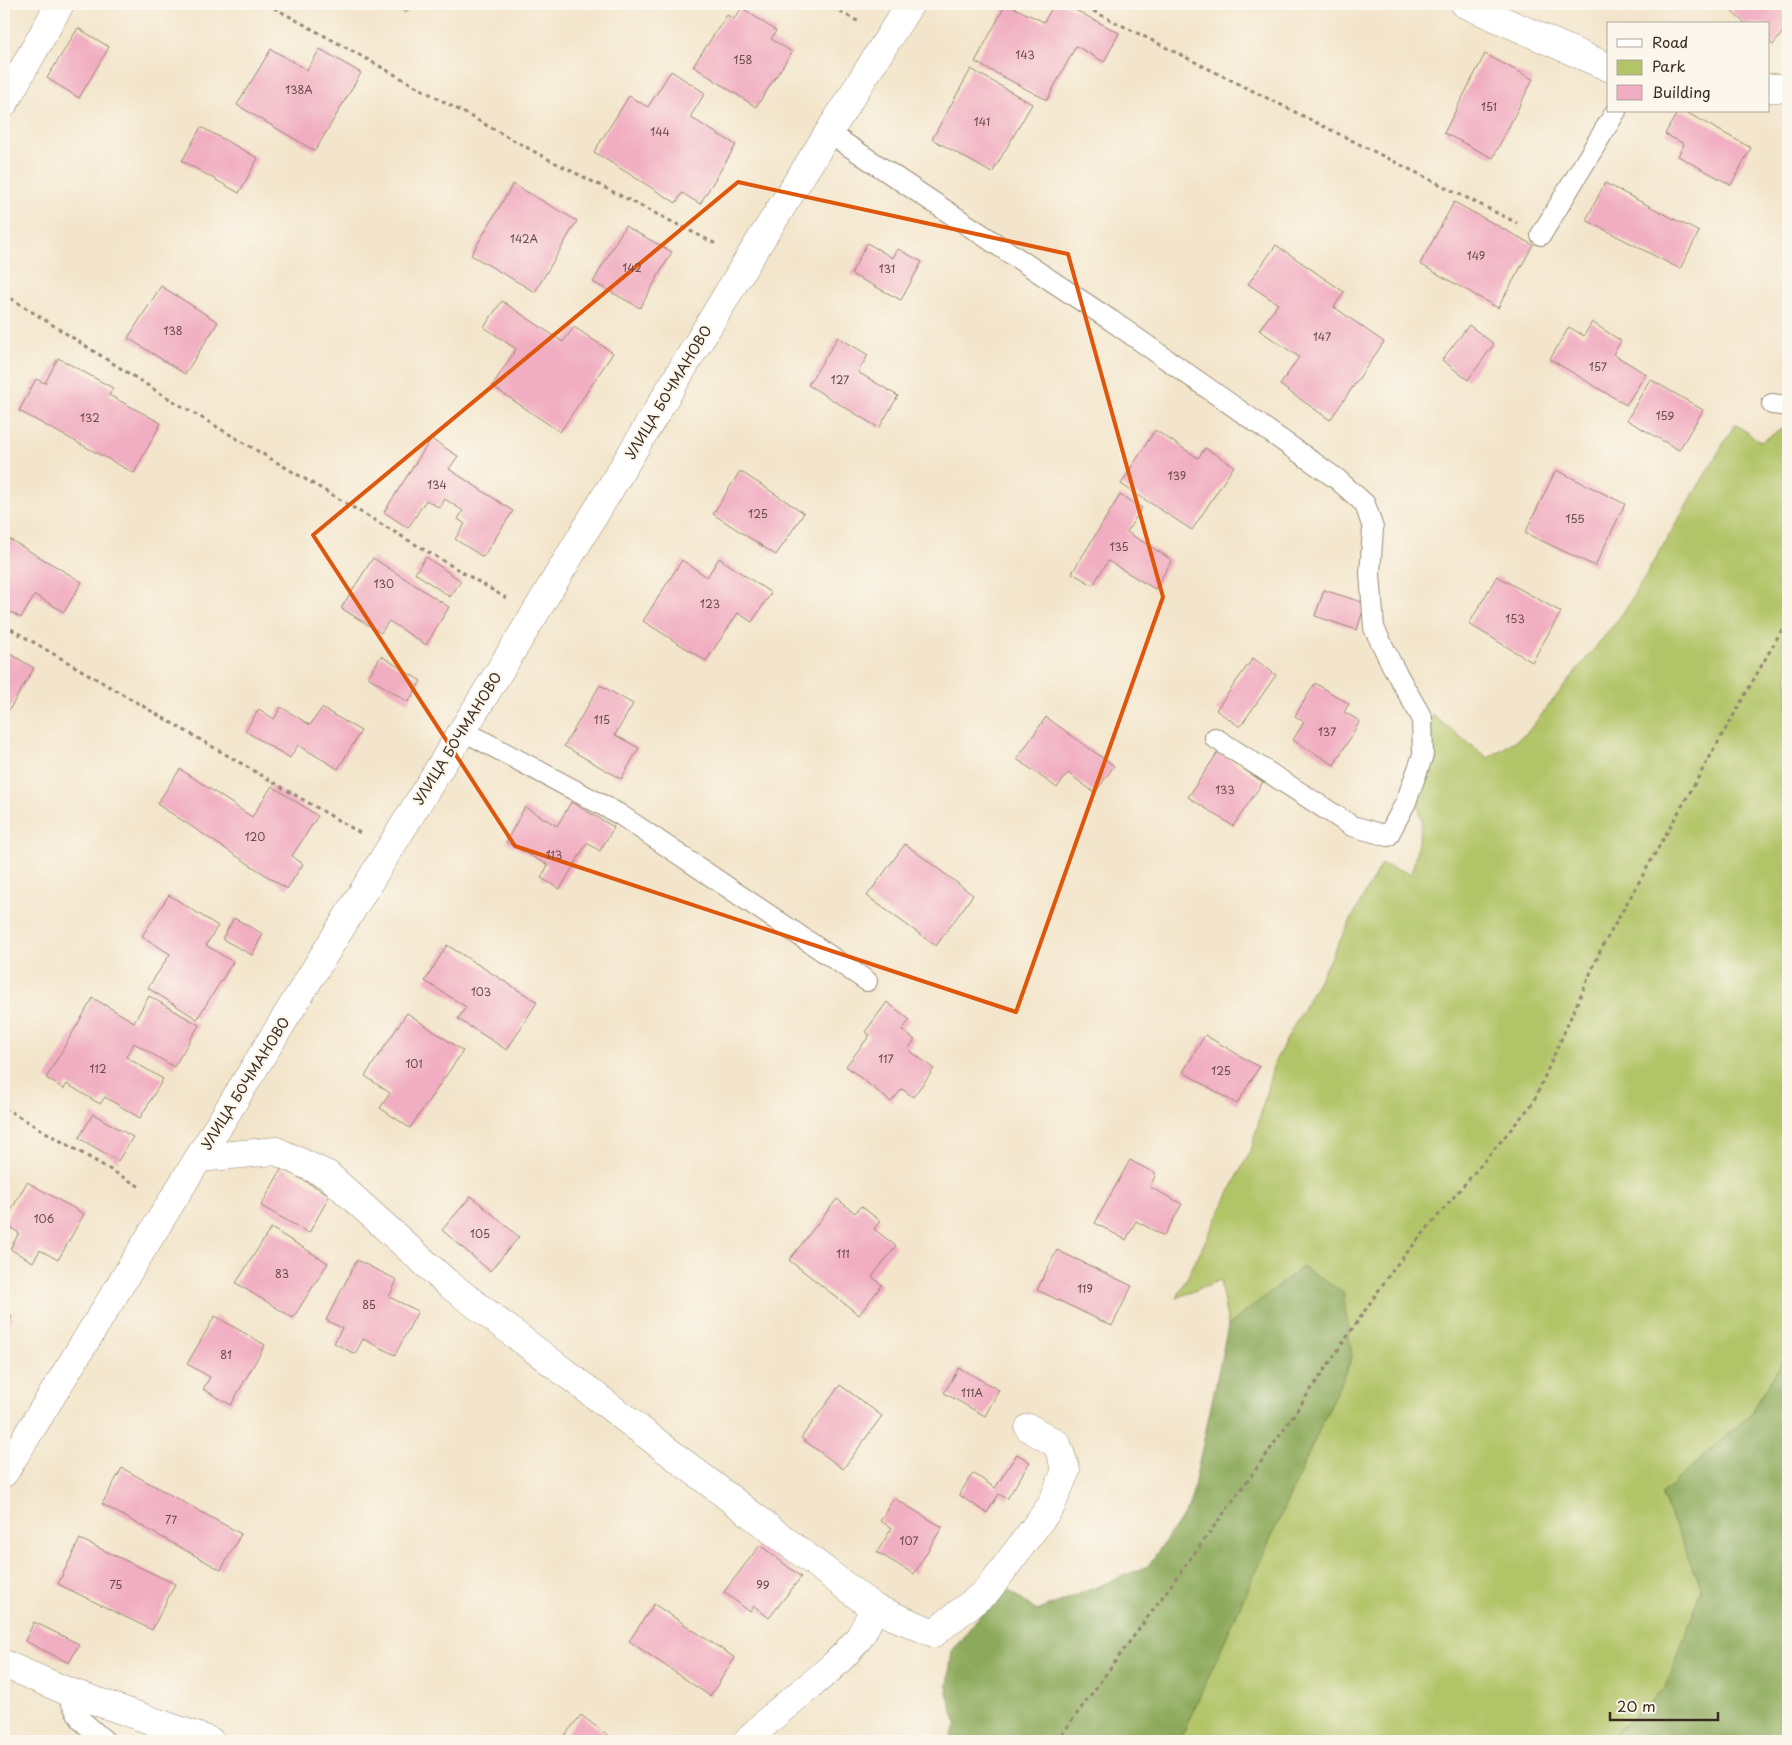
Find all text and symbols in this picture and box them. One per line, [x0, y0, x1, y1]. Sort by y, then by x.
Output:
legend [1607, 22, 1770, 112]
text: Road [1652, 30, 1688, 53]
house number: 143 [1015, 46, 1035, 63]
house number: 158 [734, 51, 753, 68]
text: Park [1652, 54, 1686, 77]
text: Building [1652, 80, 1711, 103]
house number: 138А [285, 81, 313, 98]
house number: 151 [1481, 98, 1497, 115]
house number: 141 [974, 113, 990, 130]
house number: 144 [650, 123, 670, 140]
house number: 142А [510, 230, 539, 247]
house number: 149 [1467, 247, 1485, 264]
house number: 142 [622, 259, 642, 276]
house number: 131 [879, 260, 895, 277]
street label: УЛИЦА БОЧМАНОВО [620, 321, 716, 463]
house number: 138 [163, 322, 183, 339]
house number: 147 [1313, 328, 1331, 345]
house number: 157 [1589, 358, 1607, 375]
house number: 127 [831, 371, 849, 388]
house number: 159 [1656, 407, 1674, 424]
house number: 132 [80, 409, 100, 426]
house number: 139 [1168, 467, 1186, 484]
house number: 134 [427, 476, 447, 493]
house number: 125 [748, 505, 768, 522]
house number: 155 [1565, 510, 1585, 527]
house number: 135 [1109, 538, 1129, 555]
house number: 130 [374, 575, 394, 592]
house number: 123 [700, 595, 720, 612]
house number: 153 [1505, 610, 1525, 627]
street label: УЛИЦА БОЧМАНОВО [408, 668, 506, 808]
house number: 115 [594, 711, 610, 728]
house number: 137 [1318, 723, 1336, 740]
house number: 133 [1215, 781, 1235, 798]
house number: 120 [245, 828, 265, 845]
house number: 113 [546, 846, 562, 863]
house number: 103 [471, 983, 491, 1000]
street label: УЛИЦА БОЧМАНОВО [196, 1013, 294, 1153]
house number: 117 [878, 1050, 894, 1067]
house number: 101 [405, 1055, 423, 1072]
house number: 112 [89, 1060, 107, 1077]
house number: 125 [1211, 1062, 1231, 1079]
house number: 106 [34, 1210, 55, 1227]
house number: 105 [470, 1225, 490, 1242]
house number: 111 [836, 1245, 850, 1262]
house number: 83 [275, 1265, 289, 1282]
house number: 119 [1077, 1280, 1093, 1297]
house number: 85 [362, 1296, 376, 1313]
house number: 81 [220, 1346, 232, 1363]
house number: 111А [961, 1384, 983, 1401]
house number: 77 [165, 1511, 177, 1528]
house number: 107 [900, 1532, 918, 1549]
house number: 75 [110, 1576, 122, 1593]
house number: 99 [756, 1576, 770, 1593]
scale bar [1610, 1690, 1717, 1722]
text: 20 m [1617, 1694, 1656, 1717]

